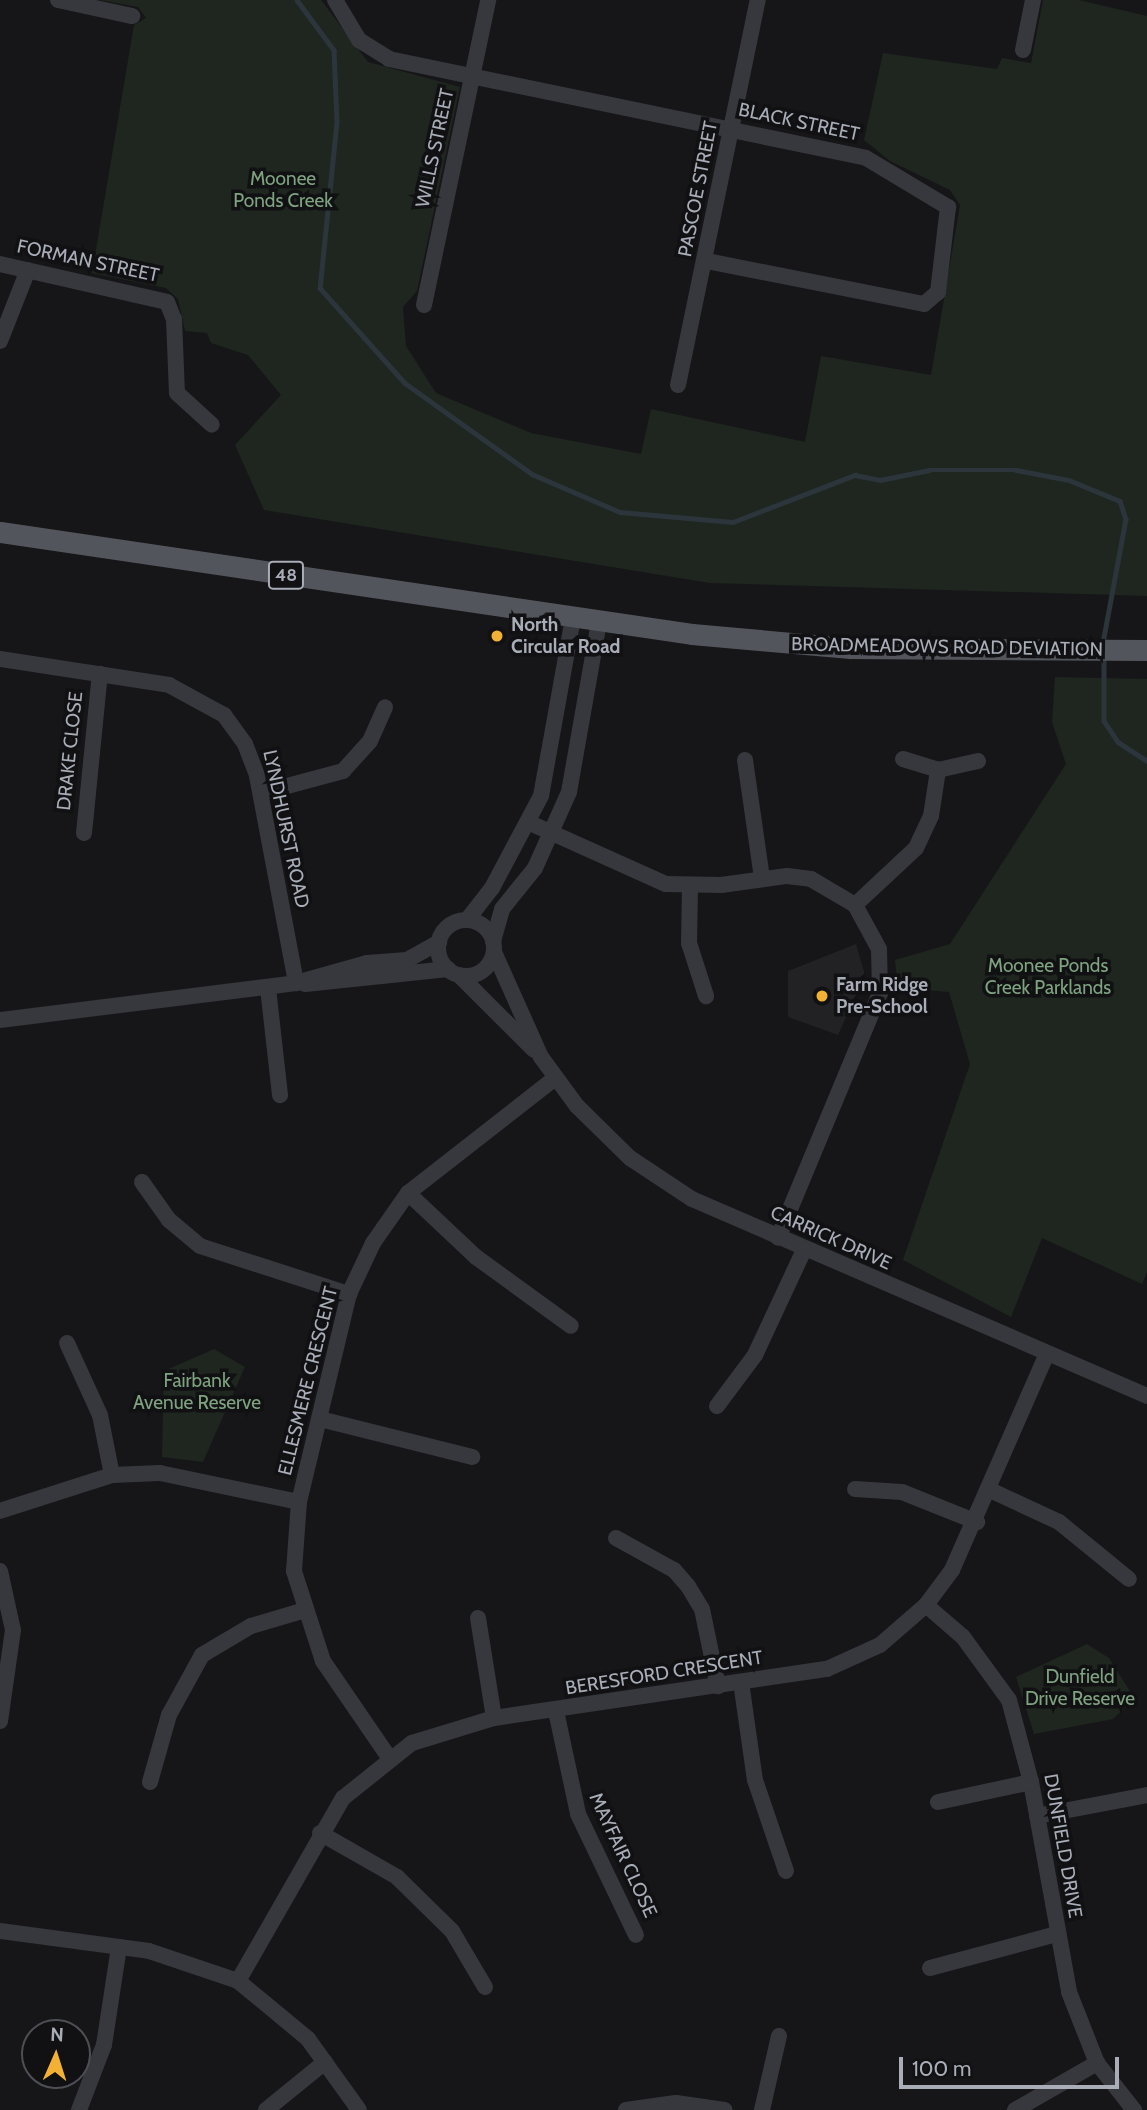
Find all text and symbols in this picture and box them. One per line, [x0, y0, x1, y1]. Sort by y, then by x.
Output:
street label: WILLS STREET [411, 86, 459, 210]
street label: BLACK STREET [736, 98, 862, 146]
street label: PASCOE STREET [674, 119, 722, 259]
park label: Moonee Ponds Creek [233, 168, 333, 212]
street label: FORMAN STREET [15, 235, 161, 287]
road number: 48 [267, 560, 305, 590]
place label: North Circular Road [511, 614, 620, 658]
marker: North Circular Road [489, 628, 505, 644]
street label: BROADMEADOWS ROAD DEVIATION [791, 633, 1103, 661]
street label: DRAKE CLOSE [52, 690, 88, 812]
street label: LYNDHURST ROAD [258, 748, 314, 910]
park label: Moonee Ponds Creek Parklands [985, 955, 1111, 999]
place label: Farm Ridge Pre-School [836, 974, 928, 1018]
marker: Farm Ridge Pre-School [814, 988, 830, 1004]
street label: CARRICK DRIVE [767, 1201, 895, 1275]
street label: ELLESMERE CRESCENT [273, 1284, 343, 1478]
park label: Fairbank Avenue Reserve [133, 1370, 261, 1414]
street label: BERESFORD CRESCENT [564, 1646, 764, 1700]
park label: Dunfield Drive Reserve [1025, 1666, 1135, 1710]
street label: DUNFIELD DRIVE [1039, 1772, 1087, 1920]
street label: MAYFAIR CLOSE [584, 1789, 662, 1921]
north arrow [21, 2019, 91, 2089]
text: N [50, 2023, 64, 2046]
scale bar [902, 2044, 1122, 2088]
text: 100 m [912, 2056, 971, 2081]

